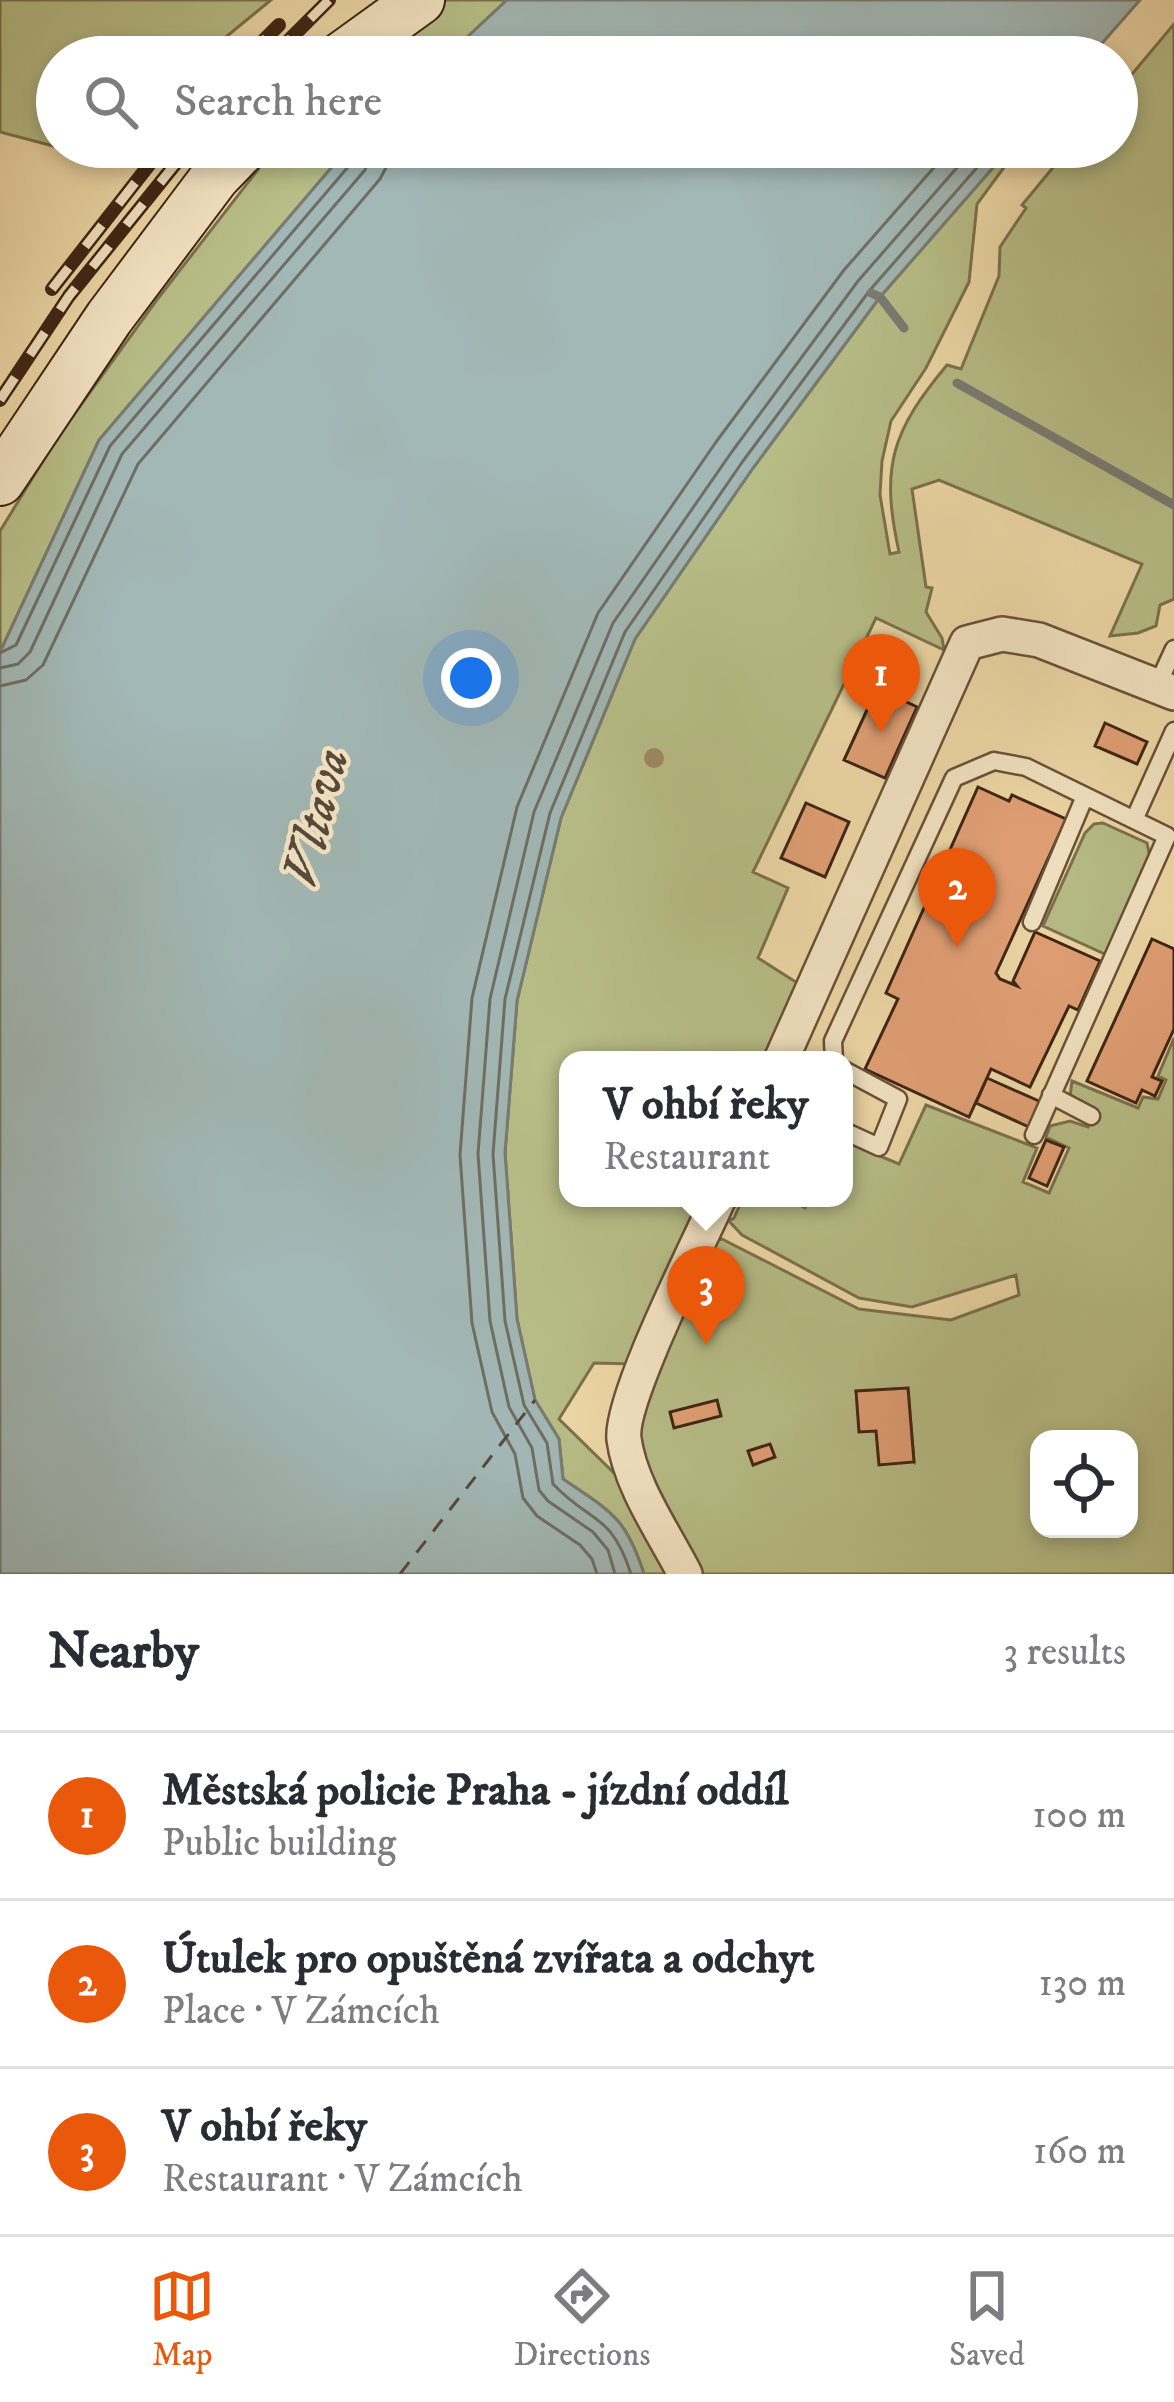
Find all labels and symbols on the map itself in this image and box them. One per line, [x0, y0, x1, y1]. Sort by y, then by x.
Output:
pin: 1 [842, 634, 920, 733]
your location [441, 648, 501, 708]
water label: Vltava [269, 742, 365, 893]
pin: 2 [918, 848, 996, 947]
pin: 3 [667, 1246, 745, 1345]

